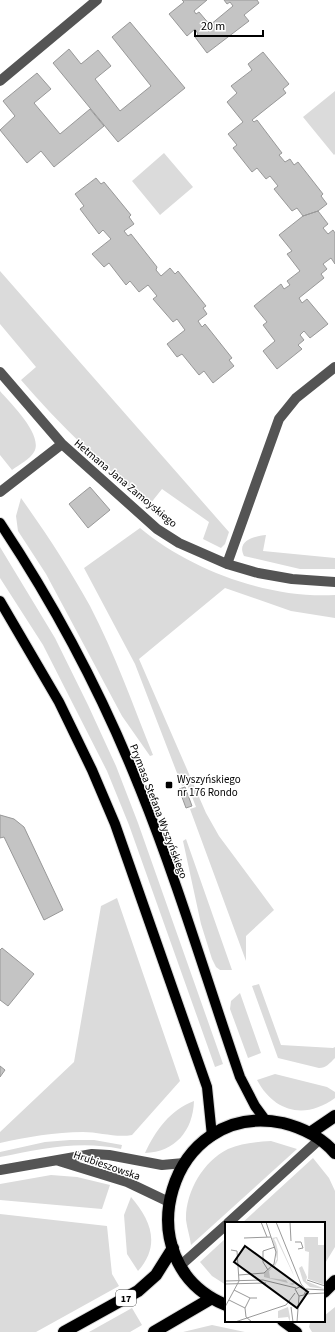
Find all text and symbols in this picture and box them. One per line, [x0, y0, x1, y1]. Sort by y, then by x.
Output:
scale bar [195, 12, 263, 38]
text: 20 m [201, 18, 225, 35]
street label: Hetmana Jana Zamoyskiego [71, 436, 180, 531]
street label: Prymasa Stefana Wyszyńskiego [126, 742, 191, 881]
place label: Wyszyńskiego nr 176 Rondo [177, 772, 241, 800]
marker: Wyszyńskiego nr 176 Rondo [164, 780, 174, 790]
street label: Hrubieszowska [71, 1147, 142, 1184]
inset map [225, 1222, 325, 1322]
road number: 17 [116, 1290, 136, 1306]

